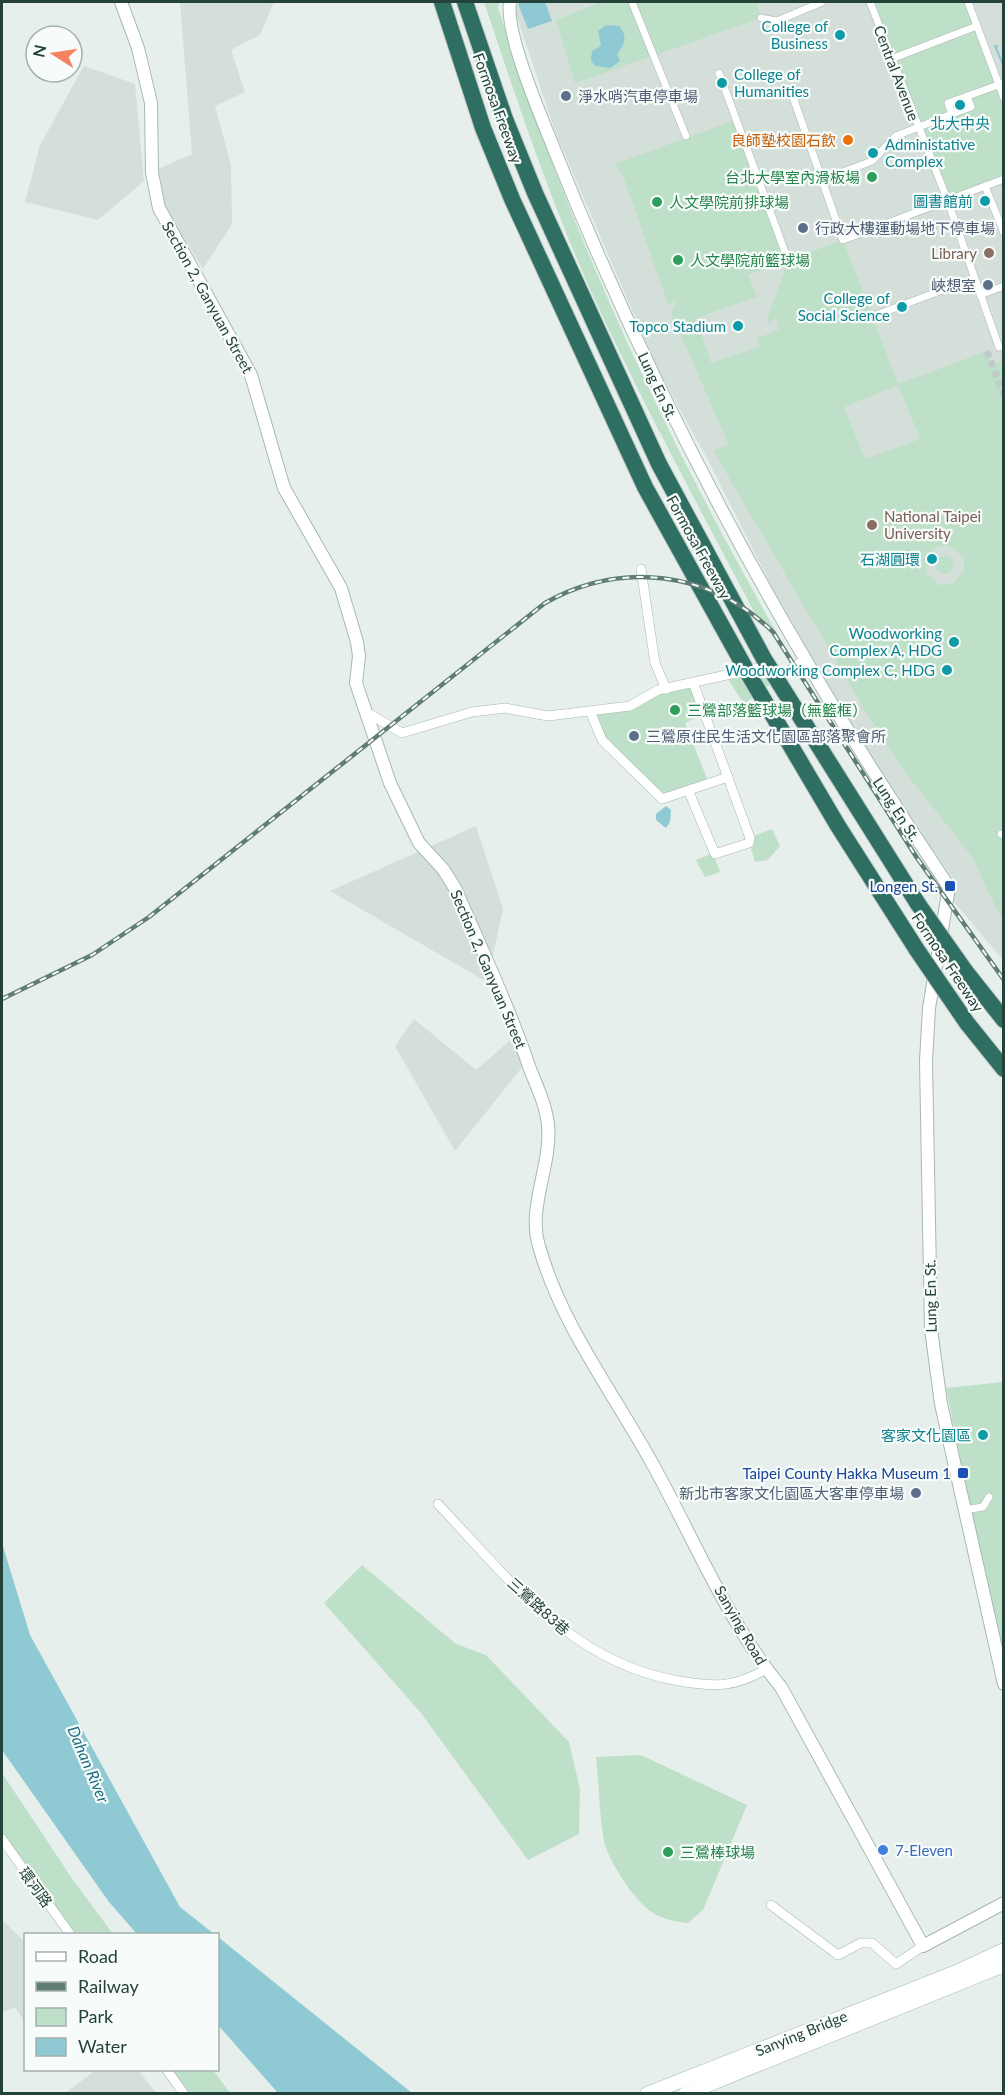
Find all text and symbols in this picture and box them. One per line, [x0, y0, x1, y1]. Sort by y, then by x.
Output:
place label: College of Business [762, 17, 829, 52]
street label: Central Avenue [871, 23, 923, 123]
north arrow [24, 24, 84, 84]
marker: College of Business [833, 28, 847, 42]
text: N [28, 43, 49, 59]
street label: Formosa Freeway [470, 50, 526, 166]
place label: College of Humanities [734, 65, 809, 100]
marker: College of Humanities [715, 76, 729, 90]
place label: 淨水哨汽車停車場 [578, 87, 698, 105]
marker: 淨水哨汽車停車場 [559, 89, 573, 103]
marker: 北大中央 [953, 98, 967, 112]
place label: 北大中央 [930, 114, 990, 132]
place label: 良師塾校園石飲 [731, 131, 836, 149]
marker: 良師塾校園石飲 [841, 133, 855, 147]
place label: Administative Complex [885, 135, 975, 170]
marker: Administative Complex [866, 146, 880, 160]
place label: 台北大學室內滑板場 [725, 168, 860, 186]
marker: 台北大學室內滑板場 [865, 170, 879, 184]
place label: 圖書館前 [913, 192, 973, 210]
place label: 人文學院前排球場 [669, 193, 789, 211]
marker: 圖書館前 [978, 194, 992, 208]
marker: 人文學院前排球場 [650, 195, 664, 209]
street label: Section 2, Ganyuan Street [159, 218, 258, 377]
place label: 行政大樓運動場地下停車場 [815, 219, 995, 237]
marker: 行政大樓運動場地下停車場 [796, 221, 810, 235]
place label: Library [931, 244, 977, 262]
marker: Library [982, 246, 996, 260]
place label: 人文學院前籃球場 [690, 251, 810, 269]
marker: 人文學院前籃球場 [671, 253, 685, 267]
place label: 峽想室 [931, 276, 976, 294]
marker: 峽想室 [981, 278, 995, 292]
place label: College of Social Science [798, 289, 891, 324]
marker: College of Social Science [895, 300, 909, 314]
place label: Topco Stadium [629, 317, 726, 335]
marker: Topco Stadium [731, 319, 745, 333]
street label: Lung En St. [634, 349, 682, 423]
street label: Formosa Freeway [663, 492, 735, 602]
place label: National Taipei University [884, 507, 981, 542]
marker: National Taipei University [865, 518, 879, 532]
place label: 石湖圓環 [860, 550, 920, 568]
marker: 石湖圓環 [925, 552, 939, 566]
place label: Woodworking Complex A, HDG [829, 624, 942, 659]
marker: Woodworking Complex A, HDG [947, 635, 961, 649]
place label: Woodworking Complex C, HDG [725, 661, 935, 679]
marker: Woodworking Complex C, HDG [940, 663, 954, 677]
place label: 三鶯部落籃球場（無籃框） [687, 701, 867, 719]
marker: 三鶯部落籃球場（無籃框） [668, 703, 682, 717]
place label: 三鶯原住民生活文化園區部落聚會所 [646, 727, 886, 745]
marker: 三鶯原住民生活文化園區部落聚會所 [627, 729, 641, 743]
street label: Lung En St. [870, 773, 924, 845]
place label: Longen St. [869, 877, 938, 895]
marker: Longen St. [943, 879, 957, 893]
street label: Section 2, Ganyuan Street [447, 887, 531, 1052]
street label: Formosa Freeway [908, 909, 988, 1015]
street label: Lung En St. [920, 1259, 940, 1333]
place label: 客家文化園區 [881, 1426, 971, 1444]
marker: 客家文化園區 [976, 1428, 990, 1442]
place label: Taipei County Hakka Museum 1 [742, 1464, 951, 1482]
marker: Taipei County Hakka Museum 1 [956, 1466, 970, 1480]
place label: 新北市客家文化園區大客車停車場 [679, 1484, 904, 1502]
marker: 新北市客家文化園區大客車停車場 [909, 1486, 923, 1500]
street label: 三鶯路83巷 [504, 1573, 574, 1639]
street label: Sanying Road [711, 1582, 771, 1668]
water label: Dahan River [64, 1723, 114, 1806]
place label: 7-Eleven [895, 1841, 953, 1859]
place label: 三鶯棒球場 [680, 1843, 755, 1861]
marker: 7-Eleven [876, 1843, 890, 1857]
marker: 三鶯棒球場 [661, 1845, 675, 1859]
street label: 環河路 [15, 1864, 57, 1910]
legend [24, 1933, 219, 2071]
text: Road [78, 1945, 118, 1967]
text: Railway [78, 1975, 139, 1997]
text: Park [78, 2005, 114, 2027]
street label: Sanying Bridge [752, 2006, 850, 2060]
text: Water [78, 2035, 127, 2057]

